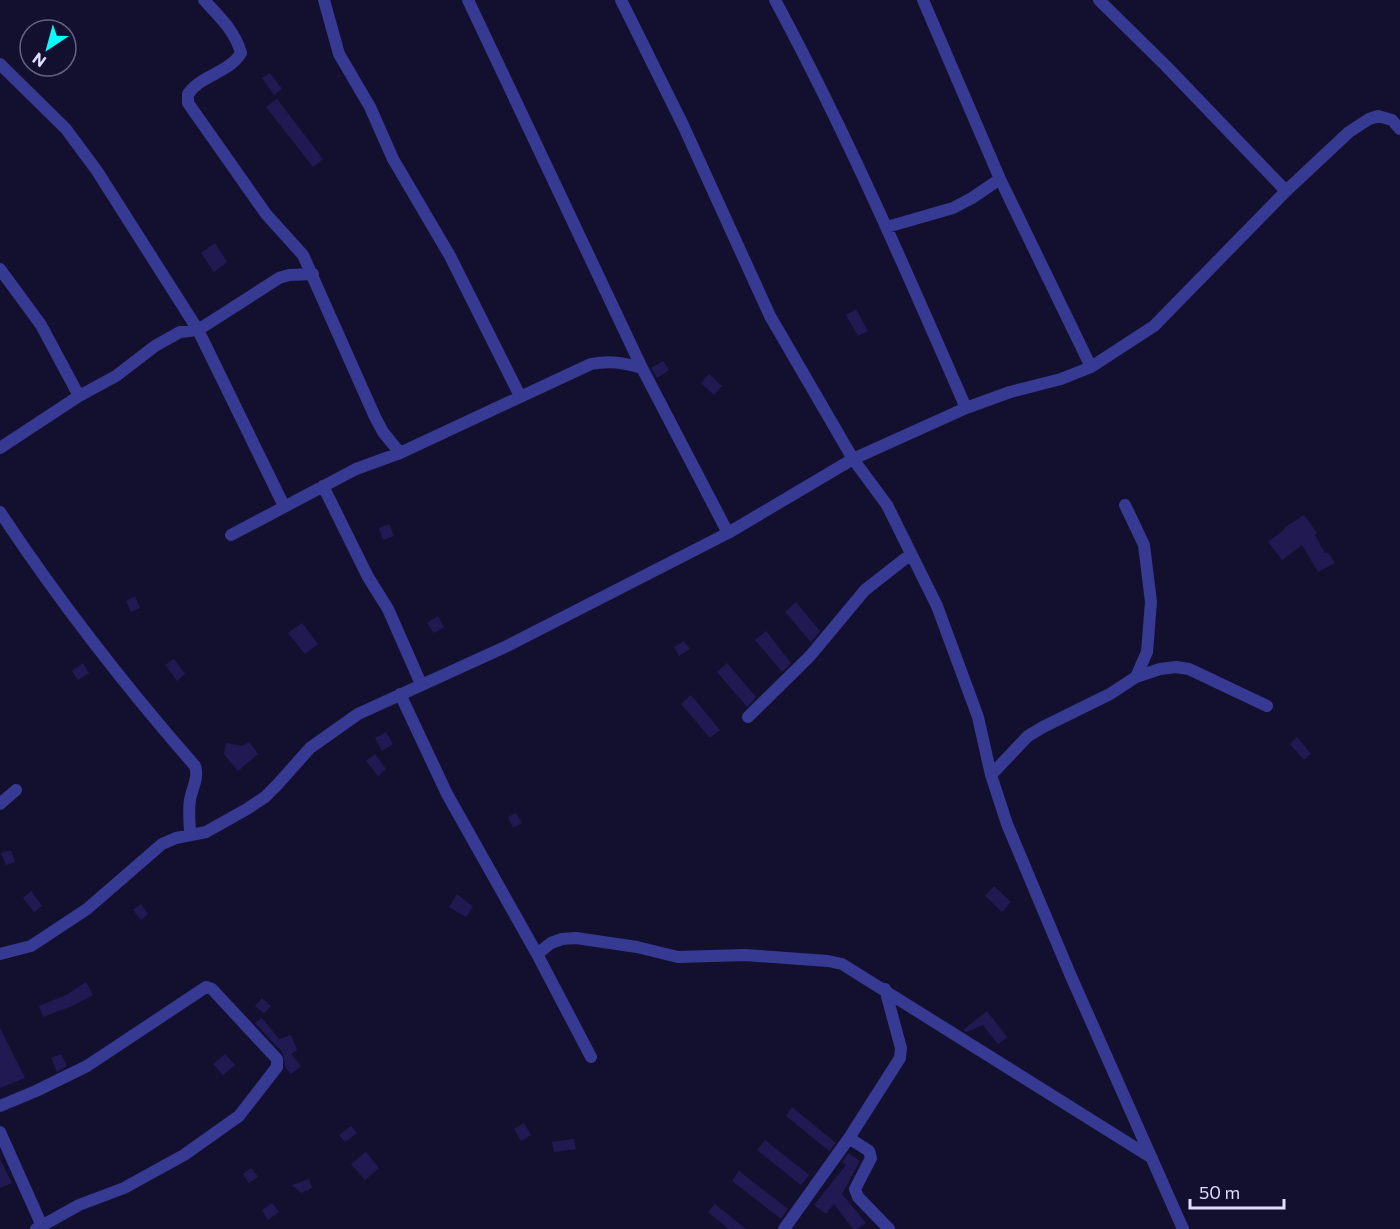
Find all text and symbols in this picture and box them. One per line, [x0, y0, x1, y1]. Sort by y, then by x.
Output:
north arrow [18, 18, 78, 78]
text: N [28, 49, 49, 72]
scale bar [1190, 1172, 1284, 1210]
text: 50 m [1199, 1181, 1240, 1203]

